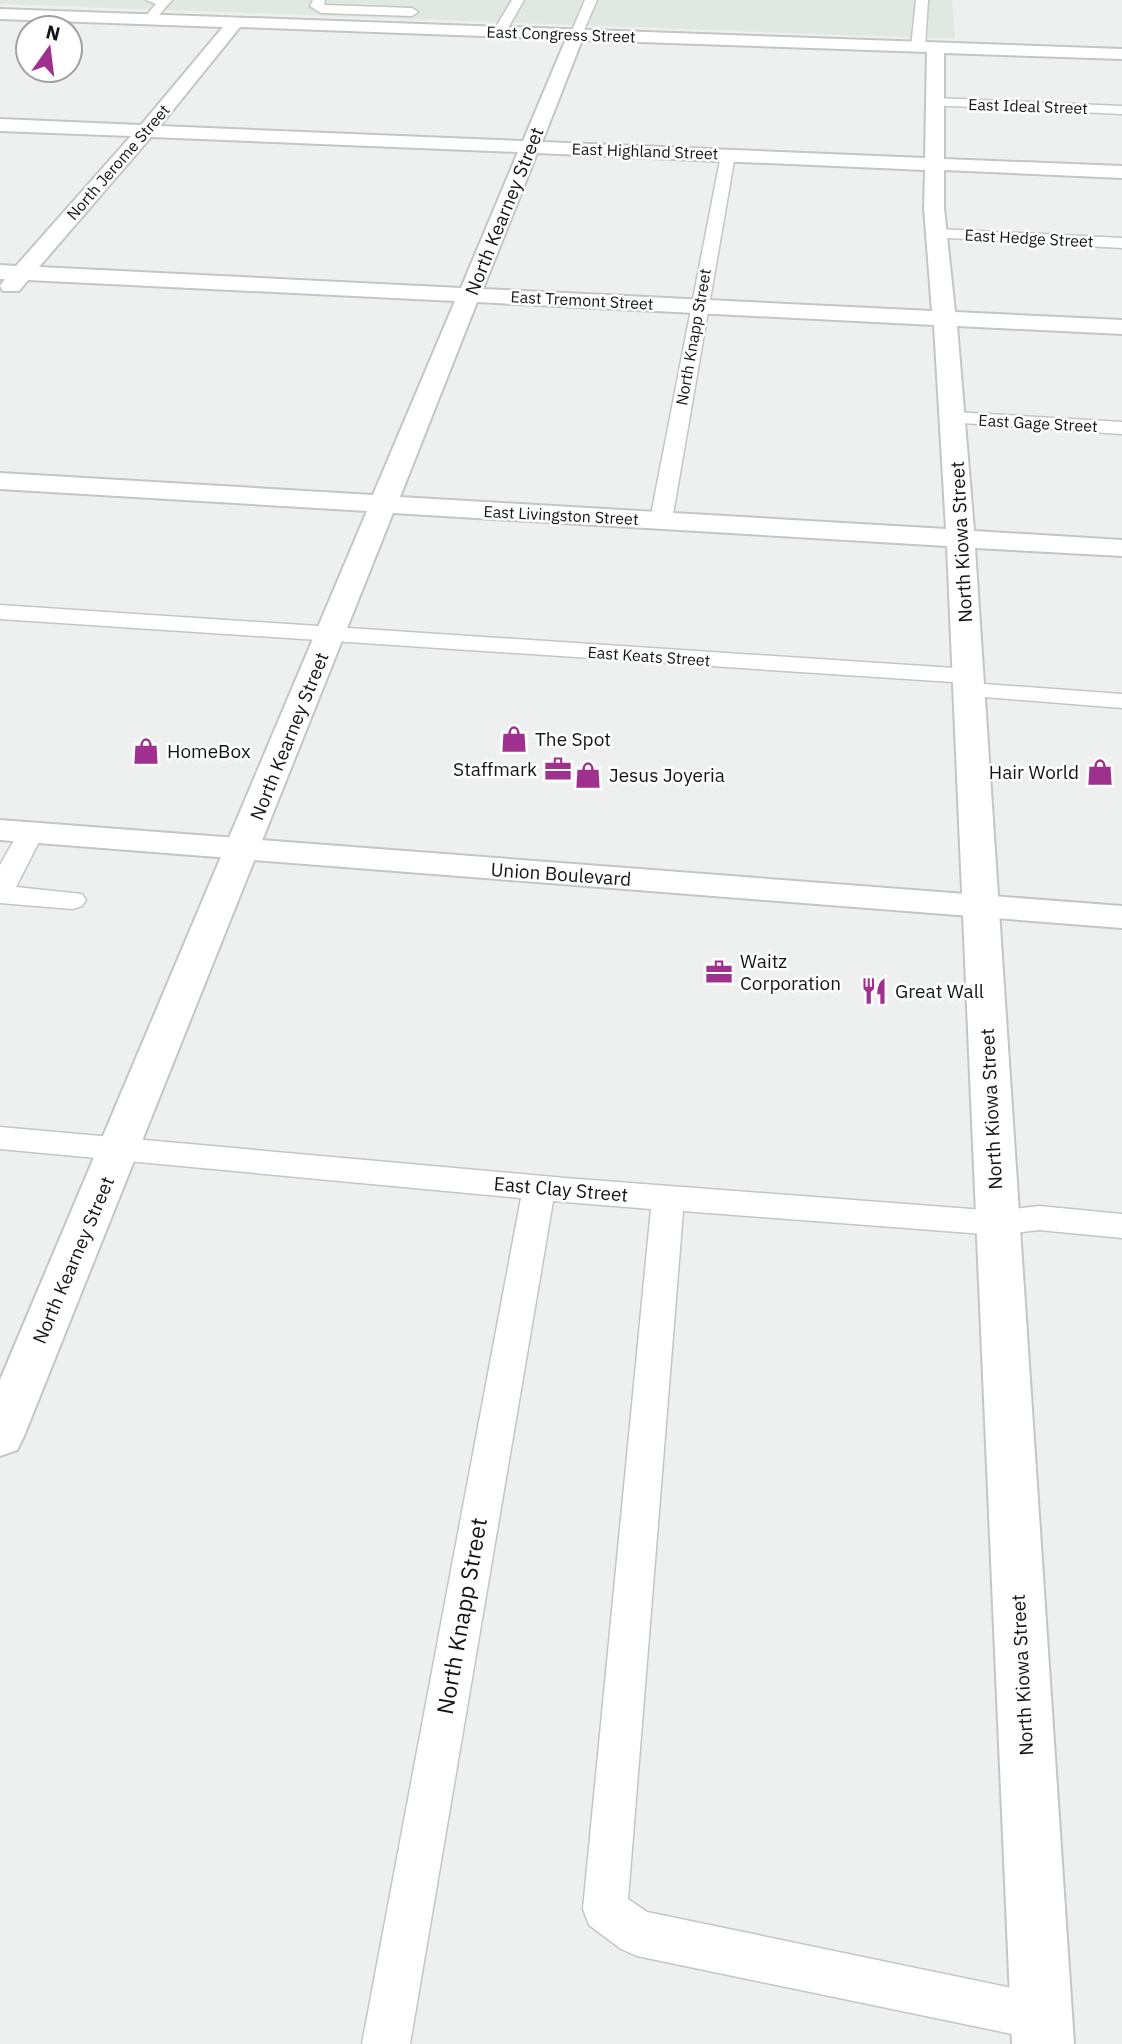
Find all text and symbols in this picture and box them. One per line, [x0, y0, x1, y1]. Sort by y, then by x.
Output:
north arrow [14, 14, 84, 84]
text: N [44, 19, 63, 46]
street label: East Congress Street [486, 21, 636, 47]
street label: East Ideal Street [968, 94, 1088, 118]
street label: North Jerome Street [62, 100, 174, 224]
street label: North Kearney Street [459, 123, 549, 299]
street label: East Highland Street [571, 138, 719, 164]
street label: East Hedge Street [964, 225, 1094, 251]
street label: North Knapp Street [671, 267, 715, 407]
street label: East Tremont Street [510, 286, 654, 314]
street label: East Gage Street [978, 410, 1098, 436]
street label: North Kiowa Street [945, 461, 977, 623]
street label: East Livingston Street [483, 501, 639, 529]
street label: East Keats Street [587, 642, 711, 670]
street label: North Kearney Street [244, 648, 334, 824]
shop icon: The Spot [499, 724, 529, 754]
place label: The Spot [535, 727, 611, 751]
shop icon: HomeBox [131, 736, 161, 766]
place label: HomeBox [167, 739, 251, 763]
office icon: Staffmark [543, 754, 573, 784]
place label: Staffmark [453, 757, 537, 781]
shop icon: Hair World [1085, 757, 1115, 787]
shop icon: Jesus Joyeria [573, 760, 603, 790]
place label: Hair World [989, 760, 1079, 784]
place label: Jesus Joyeria [609, 763, 725, 787]
street label: Union Boulevard [490, 857, 632, 891]
place label: Waitz Corporation [740, 949, 841, 995]
office icon: Waitz Corporation [704, 957, 734, 987]
restaurant icon: Great Wall [859, 976, 889, 1006]
place label: Great Wall [895, 979, 984, 1003]
street label: North Kiowa Street [975, 1028, 1007, 1190]
street label: East Clay Street [493, 1171, 629, 1207]
street label: North Kearney Street [27, 1173, 119, 1347]
street label: North Knapp Street [429, 1515, 493, 1716]
street label: North Kiowa Street [1006, 1594, 1038, 1756]

